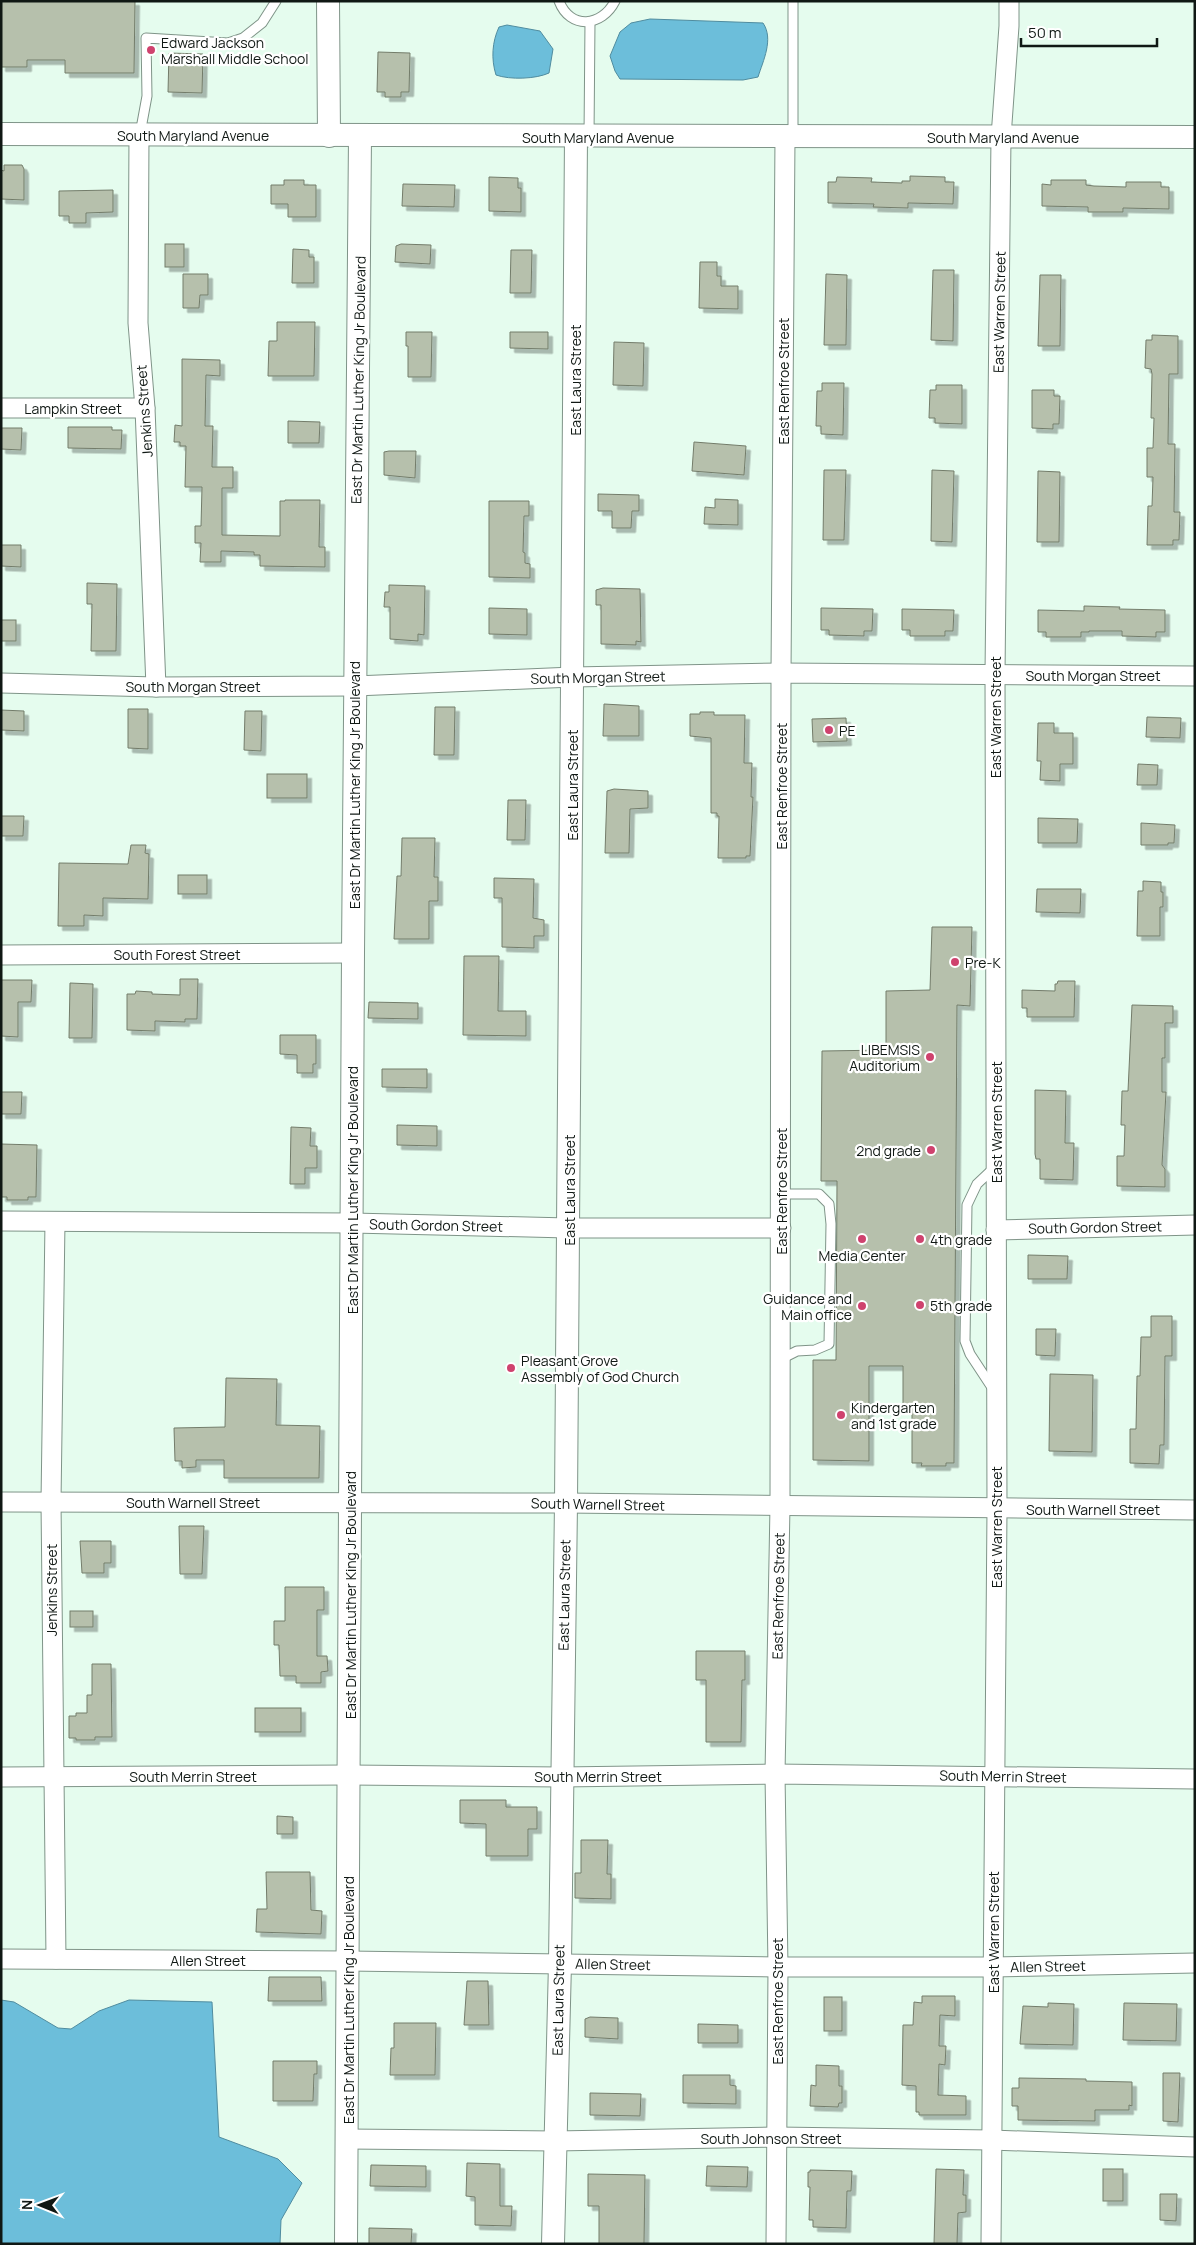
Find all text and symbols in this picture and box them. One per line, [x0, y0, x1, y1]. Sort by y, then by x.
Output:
scale bar [1021, 15, 1157, 47]
text: 50 m [1028, 22, 1062, 43]
place label: Edward Jackson Marshall Middle School [161, 33, 309, 68]
marker: Edward Jackson Marshall Middle School [145, 44, 157, 56]
street label: South Maryland Avenue [117, 126, 269, 145]
street label: South Maryland Avenue [522, 128, 674, 147]
street label: South Maryland Avenue [927, 128, 1079, 147]
street label: East Warren Street [988, 250, 1010, 373]
street label: East Dr Martin Luther King Jr Boulevard [346, 256, 370, 504]
street label: East Renfroe Street [774, 317, 793, 444]
street label: East Laura Street [566, 324, 585, 436]
street label: Jenkins Street [131, 364, 157, 458]
street label: Lampkin Street [24, 399, 122, 418]
street label: East Warren Street [986, 656, 1005, 778]
street label: East Dr Martin Luther King Jr Boulevard [345, 661, 364, 909]
street label: South Morgan Street [530, 666, 666, 688]
street label: South Morgan Street [1025, 666, 1161, 685]
street label: South Morgan Street [125, 677, 261, 696]
place label: PE [839, 721, 855, 740]
street label: East Renfroe Street [772, 722, 791, 849]
marker: PE [823, 724, 835, 736]
street label: East Laura Street [563, 729, 582, 841]
street label: South Forest Street [113, 945, 241, 964]
place label: Pre-K [965, 953, 1001, 972]
marker: Pre-K [949, 956, 961, 968]
place label: LIBEMSIS Auditorium [849, 1040, 920, 1075]
marker: LIBEMSIS Auditorium [924, 1051, 936, 1063]
street label: East Warren Street [987, 1061, 1006, 1183]
street label: East Dr Martin Luther King Jr Boulevard [343, 1066, 362, 1314]
street label: East Renfroe Street [772, 1127, 791, 1254]
street label: East Laura Street [560, 1134, 579, 1246]
place label: 2nd grade [856, 1141, 921, 1160]
marker: 2nd grade [925, 1144, 937, 1156]
street label: South Gordon Street [369, 1214, 503, 1236]
street label: South Gordon Street [1028, 1216, 1162, 1238]
place label: 4th grade [930, 1230, 992, 1249]
marker: Media Center [856, 1233, 868, 1245]
marker: 4th grade [914, 1233, 926, 1245]
place label: Media Center [819, 1246, 905, 1265]
place label: Guidance and Main office [763, 1289, 852, 1324]
place label: 5th grade [930, 1296, 992, 1315]
marker: 5th grade [914, 1299, 926, 1311]
marker: Guidance and Main office [856, 1300, 868, 1312]
place label: Pleasant Grove Assembly of God Church [521, 1351, 679, 1386]
marker: Pleasant Grove Assembly of God Church [505, 1362, 517, 1374]
place label: Kindergarten and 1st grade [851, 1398, 937, 1433]
marker: Kindergarten and 1st grade [835, 1409, 847, 1421]
street label: East Warren Street [987, 1466, 1006, 1588]
street label: East Dr Martin Luther King Jr Boulevard [341, 1471, 360, 1719]
street label: South Warnell Street [126, 1493, 260, 1512]
street label: South Warnell Street [531, 1493, 666, 1515]
street label: South Warnell Street [1026, 1500, 1160, 1519]
street label: East Renfroe Street [767, 1532, 789, 1660]
street label: East Laura Street [554, 1539, 574, 1651]
street label: Jenkins Street [42, 1543, 61, 1636]
street label: South Merrin Street [939, 1765, 1067, 1787]
street label: South Merrin Street [129, 1767, 257, 1786]
street label: South Merrin Street [534, 1767, 662, 1786]
street label: East Warren Street [984, 1871, 1003, 1993]
street label: East Dr Martin Luther King Jr Boulevard [339, 1876, 358, 2124]
street label: East Renfroe Street [768, 1937, 787, 2064]
street label: East Laura Street [548, 1944, 568, 2056]
street label: Allen Street [170, 1951, 246, 1970]
street label: Allen Street [575, 1954, 651, 1974]
street label: Allen Street [1010, 1956, 1086, 1976]
street label: South Johnson Street [700, 2129, 842, 2148]
north arrow [15, 2180, 65, 2230]
text: N [17, 2200, 36, 2210]

